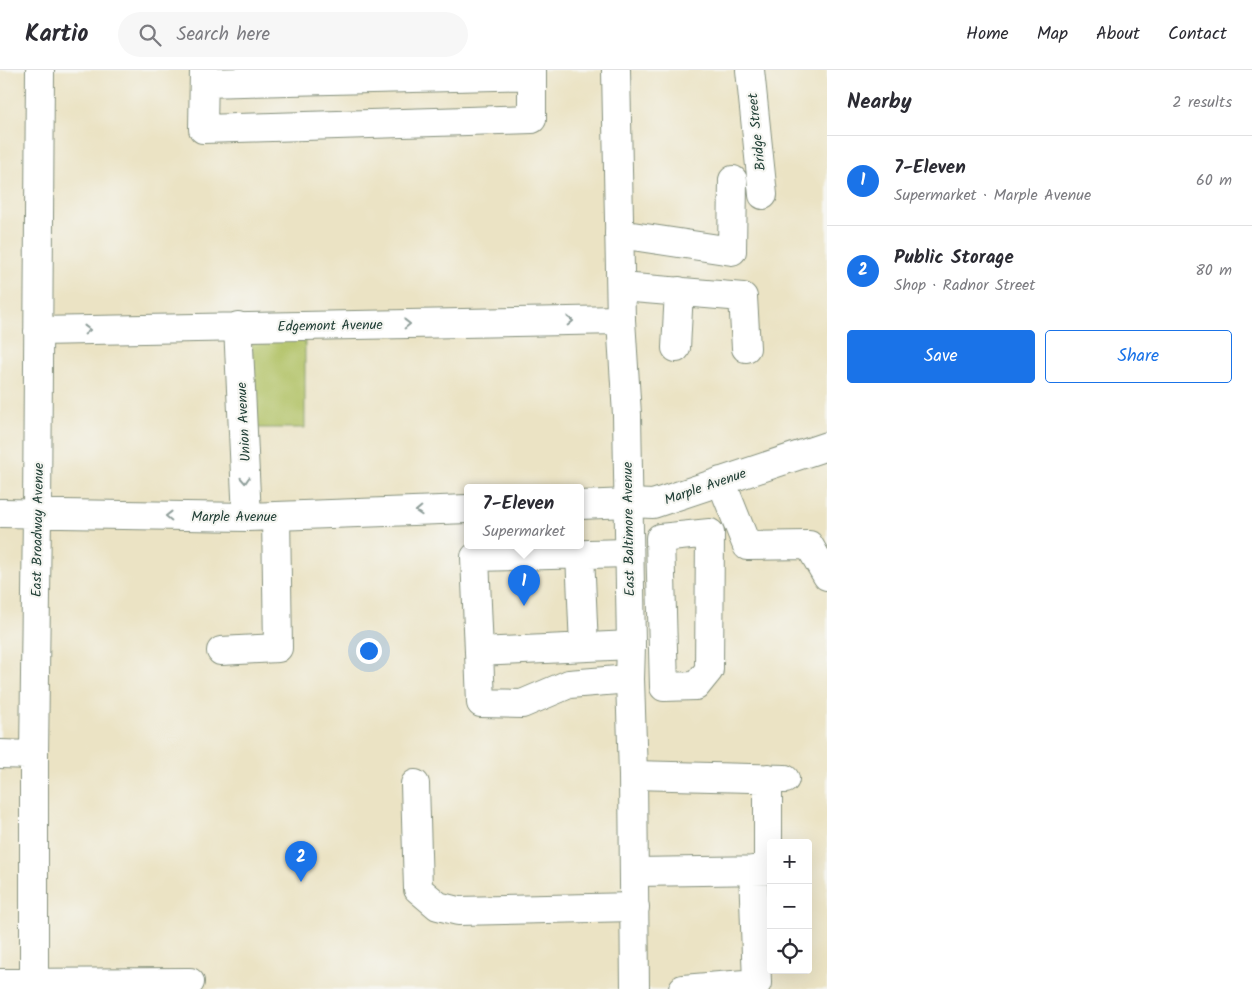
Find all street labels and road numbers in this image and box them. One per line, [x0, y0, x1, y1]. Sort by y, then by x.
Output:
street label: Bridge Street [742, 91, 772, 172]
street label: Edgemont Avenue [277, 314, 384, 338]
street label: Union Avenue [231, 381, 257, 462]
street label: East Baltimore Avenue [617, 461, 641, 597]
street label: East Broadway Avenue [26, 462, 50, 597]
street label: Marple Avenue [661, 462, 750, 511]
street label: Marple Avenue [191, 506, 277, 528]

